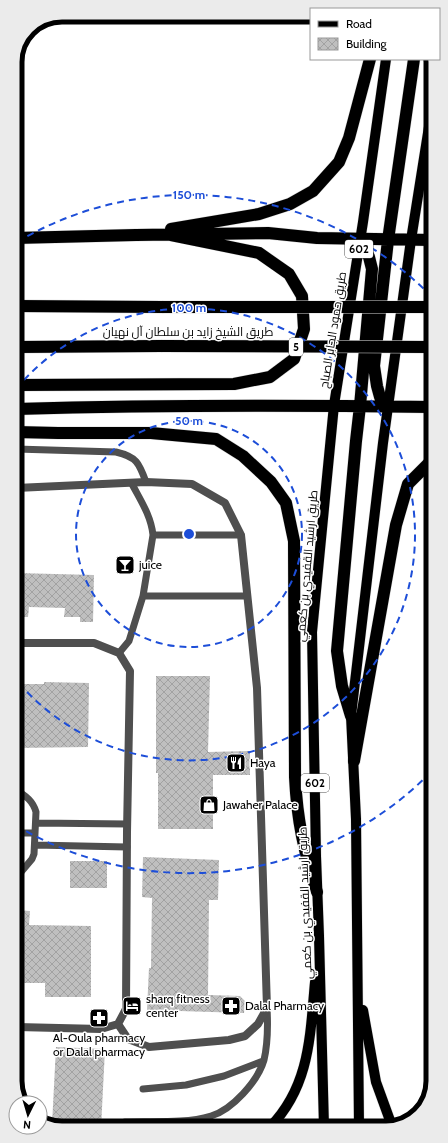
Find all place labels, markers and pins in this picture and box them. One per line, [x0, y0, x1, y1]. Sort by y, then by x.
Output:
centre of rings [182, 527, 196, 541]
bar icon: juice [114, 554, 136, 576]
place label: juice [138, 557, 162, 572]
restaurant icon: Haya [225, 752, 247, 774]
place label: Haya [250, 755, 276, 770]
shop icon: Jawaher Palace [198, 794, 220, 816]
place label: Jawaher Palace [222, 797, 298, 812]
place label: sharq fitness center [146, 991, 210, 1020]
hotel icon: sharq fitness center [121, 995, 143, 1017]
pharmacy icon: Dalal Pharmacy [220, 995, 242, 1017]
place label: Dalal Pharmacy [245, 998, 324, 1013]
pharmacy icon: Al-Oula pharmacy or Dalal pharmacy [88, 1007, 110, 1029]
place label: Al-Oula pharmacy or Dalal pharmacy [53, 1030, 145, 1059]

